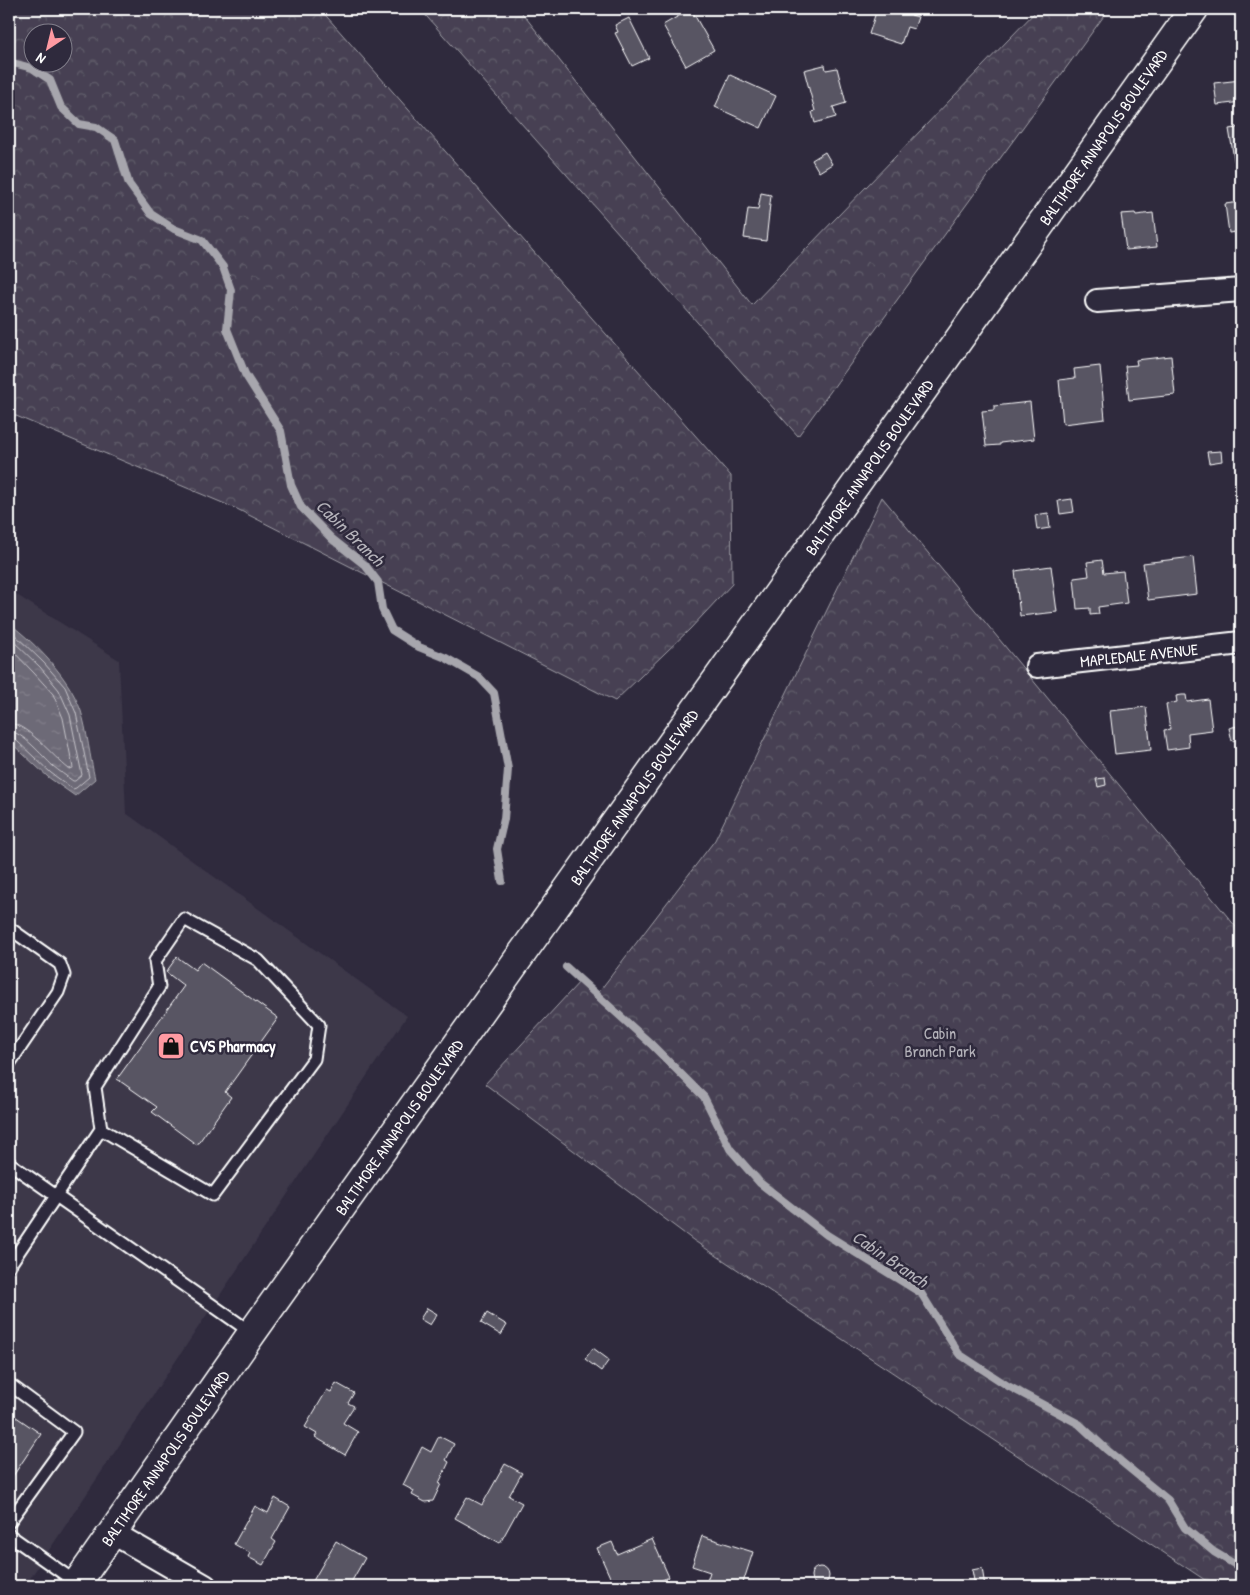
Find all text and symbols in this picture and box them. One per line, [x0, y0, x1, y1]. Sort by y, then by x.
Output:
north arrow [22, 22, 72, 72]
street label: BALTIMORE ANNAPOLIS BOULEVARD [1034, 44, 1172, 229]
text: N [31, 49, 49, 69]
street label: BALTIMORE ANNAPOLIS BOULEVARD [800, 374, 938, 559]
water label: Cabin Branch [311, 494, 391, 573]
street label: MAPLEDALE AVENUE [1079, 638, 1199, 672]
street label: BALTIMORE ANNAPOLIS BOULEVARD [565, 704, 703, 889]
park label: Cabin Branch Park [904, 1022, 976, 1062]
shop icon: CVS Pharmacy [156, 1031, 186, 1061]
street label: BALTIMORE ANNAPOLIS BOULEVARD [330, 1034, 468, 1219]
place label: CVS Pharmacy [190, 1035, 276, 1058]
water label: Cabin Branch [847, 1224, 934, 1294]
street label: BALTIMORE ANNAPOLIS BOULEVARD [96, 1365, 234, 1550]

